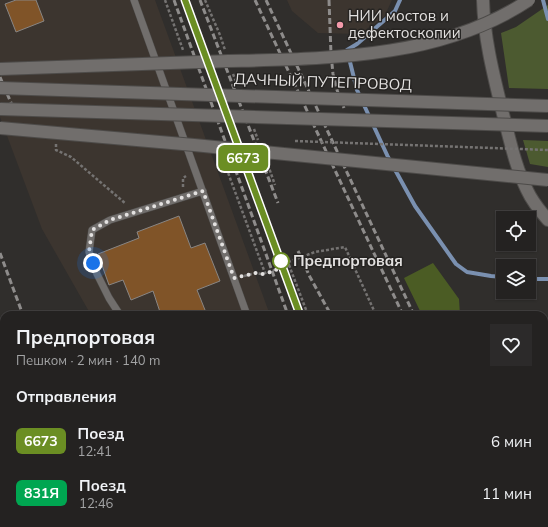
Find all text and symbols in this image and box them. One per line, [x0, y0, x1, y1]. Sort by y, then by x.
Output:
place label: НИИ мостов и дефектоскопии [348, 6, 461, 42]
marker: НИИ мостов и дефектоскопии [335, 20, 345, 30]
street label: ДАЧНЫЙ ПУТЕПРОВОД [234, 69, 412, 94]
line badge: 6673 [215, 145, 271, 171]
text: 6673 [226, 149, 260, 167]
map controls [496, 211, 536, 299]
button: locate [496, 211, 536, 251]
place label: Предпортовая [293, 251, 403, 270]
marker: Предпортовая [272, 252, 290, 270]
your location [83, 253, 103, 273]
button: layers [496, 259, 536, 299]
button: heart [490, 324, 532, 366]
text: Предпортовая [16, 325, 155, 349]
text: Пешком · 2 мин · 140 m [16, 352, 160, 368]
text: Отправления [16, 387, 117, 406]
text: Поезд [78, 424, 124, 443]
text: 6673 [24, 432, 58, 450]
text: 6 мин [491, 432, 532, 451]
text: 12:41 [78, 443, 112, 459]
text: Поезд [79, 476, 126, 495]
text: 831Я [24, 484, 59, 502]
text: 11 мин [482, 484, 532, 503]
text: 12:46 [79, 495, 113, 511]

